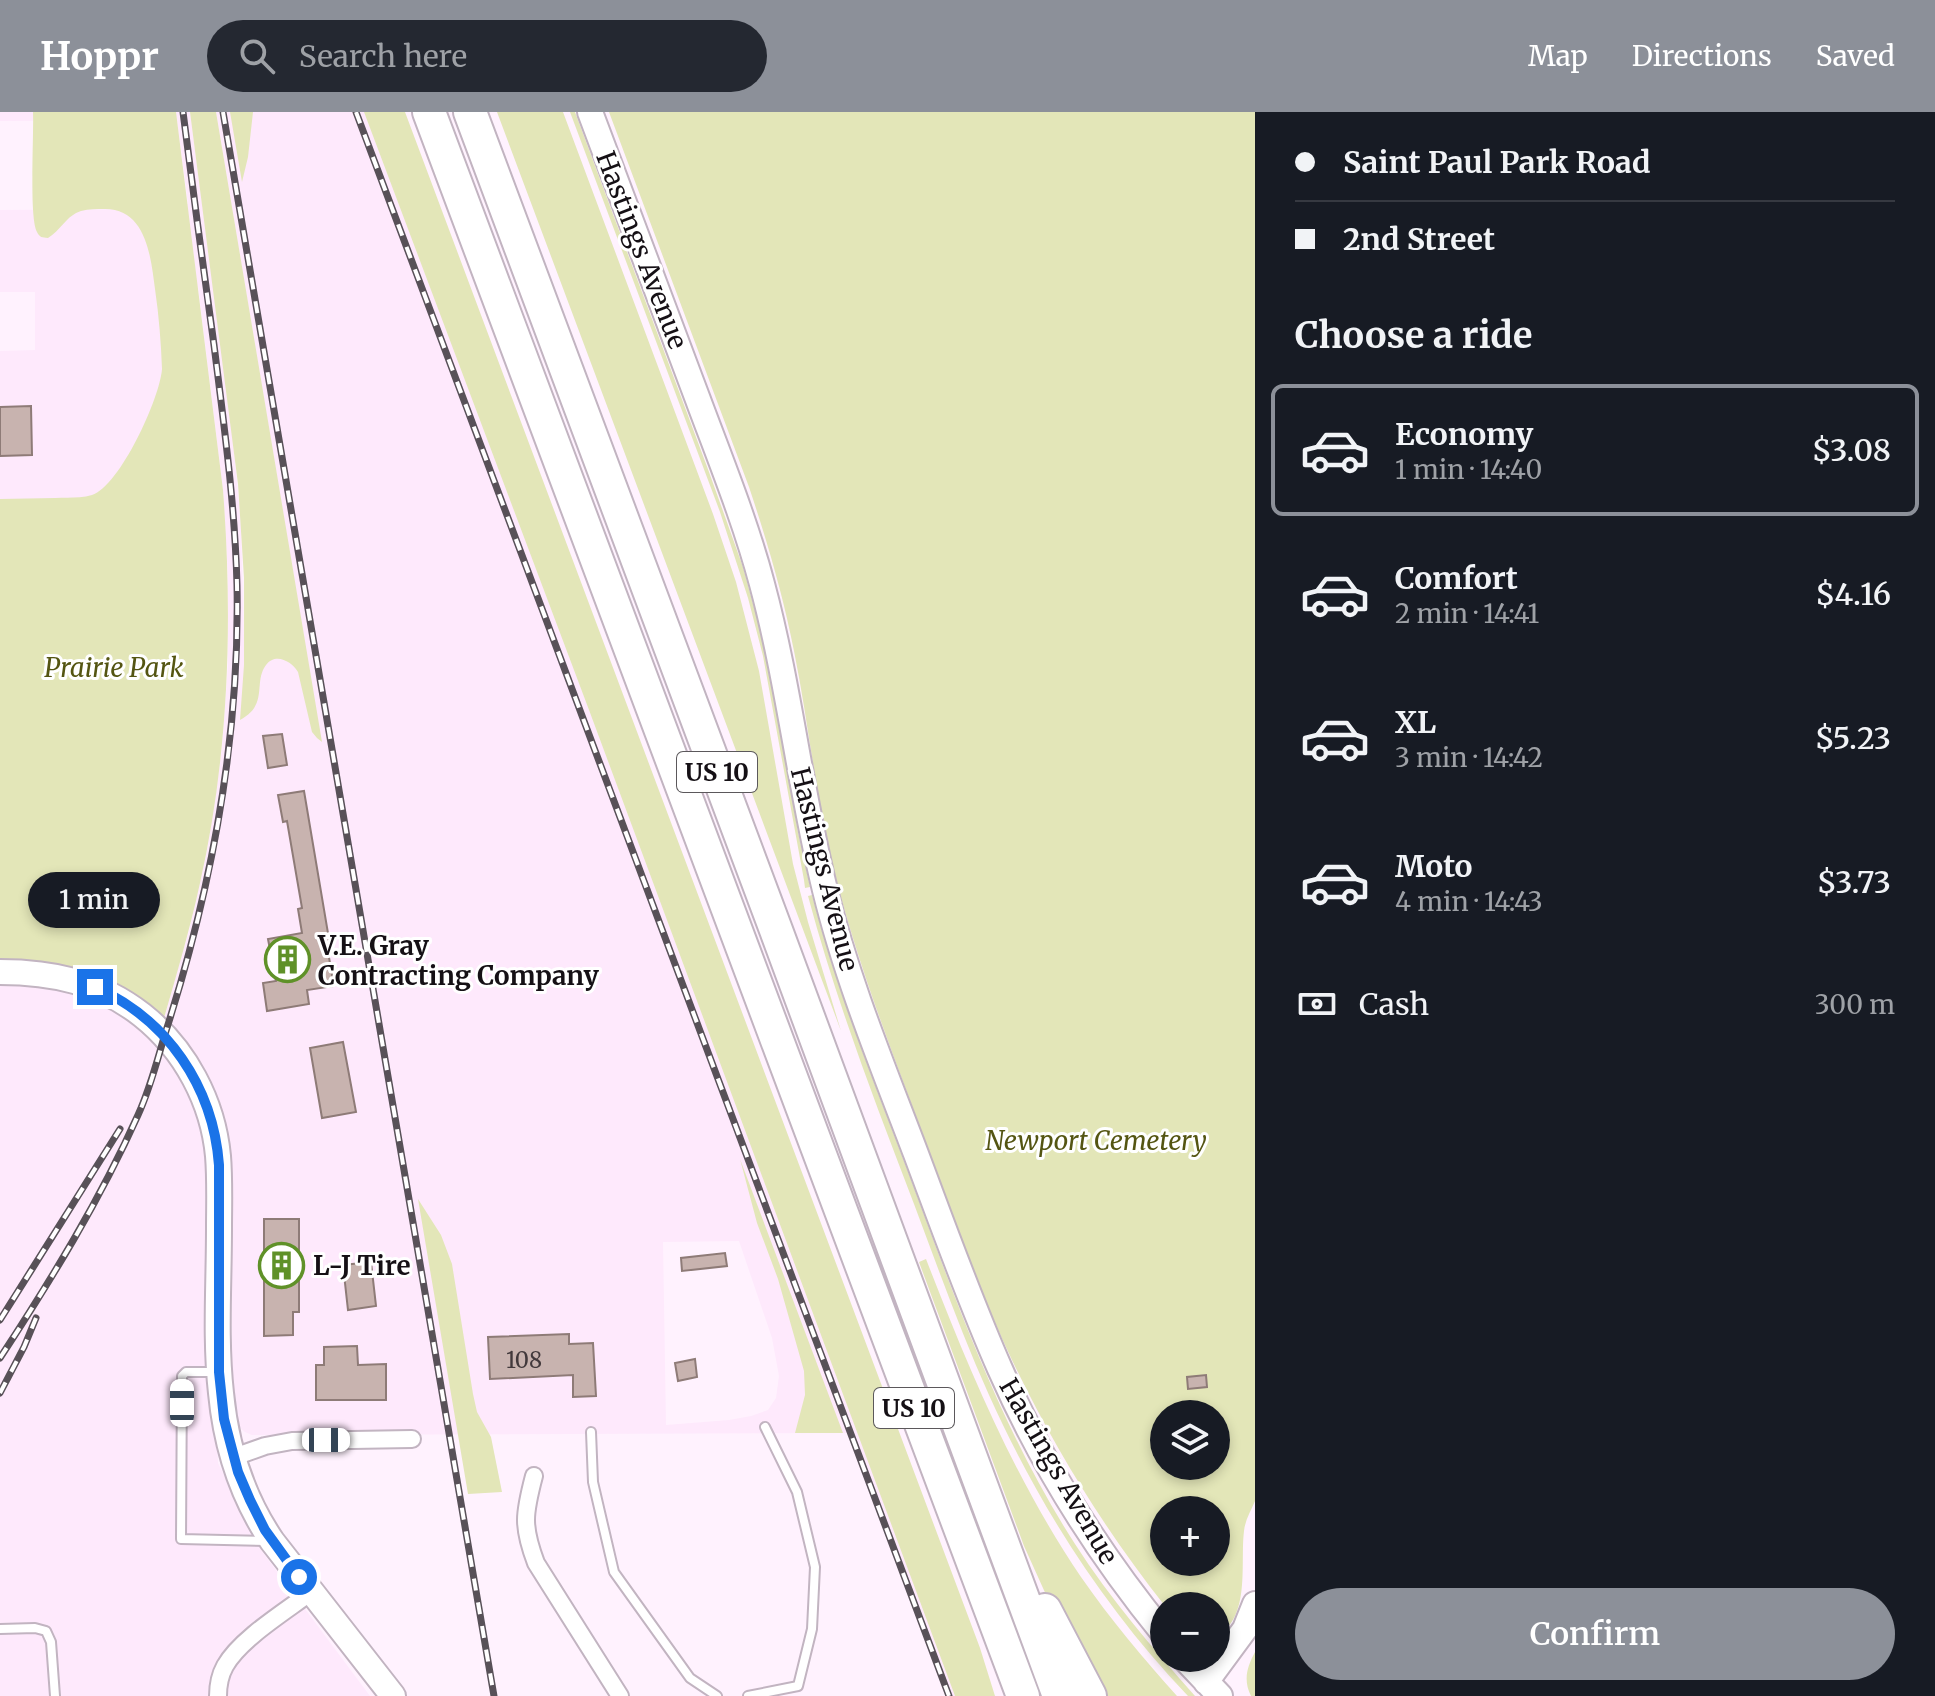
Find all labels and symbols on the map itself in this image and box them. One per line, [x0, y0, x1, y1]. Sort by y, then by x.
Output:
street label: Hastings Avenue [589, 147, 695, 353]
park label: Prairie Park [44, 651, 184, 684]
road number: US 10 [677, 752, 757, 792]
street label: Hastings Avenue [784, 764, 866, 974]
callout: 1 min [29, 871, 161, 927]
place label: V.E. Gray Contracting Company [317, 929, 599, 992]
building icon: V.E. Gray Contracting Company [263, 936, 311, 984]
route end [77, 969, 113, 1005]
park label: Newport Cemetery [985, 1124, 1207, 1157]
building icon: L-J Tire [258, 1241, 306, 1289]
place label: L-J Tire [313, 1249, 411, 1282]
house number: 108 [506, 1346, 542, 1374]
street label: Hastings Avenue [992, 1372, 1126, 1570]
car [170, 1379, 194, 1427]
road number: US 10 [874, 1388, 954, 1428]
car [302, 1428, 350, 1452]
route start [281, 1559, 317, 1595]

